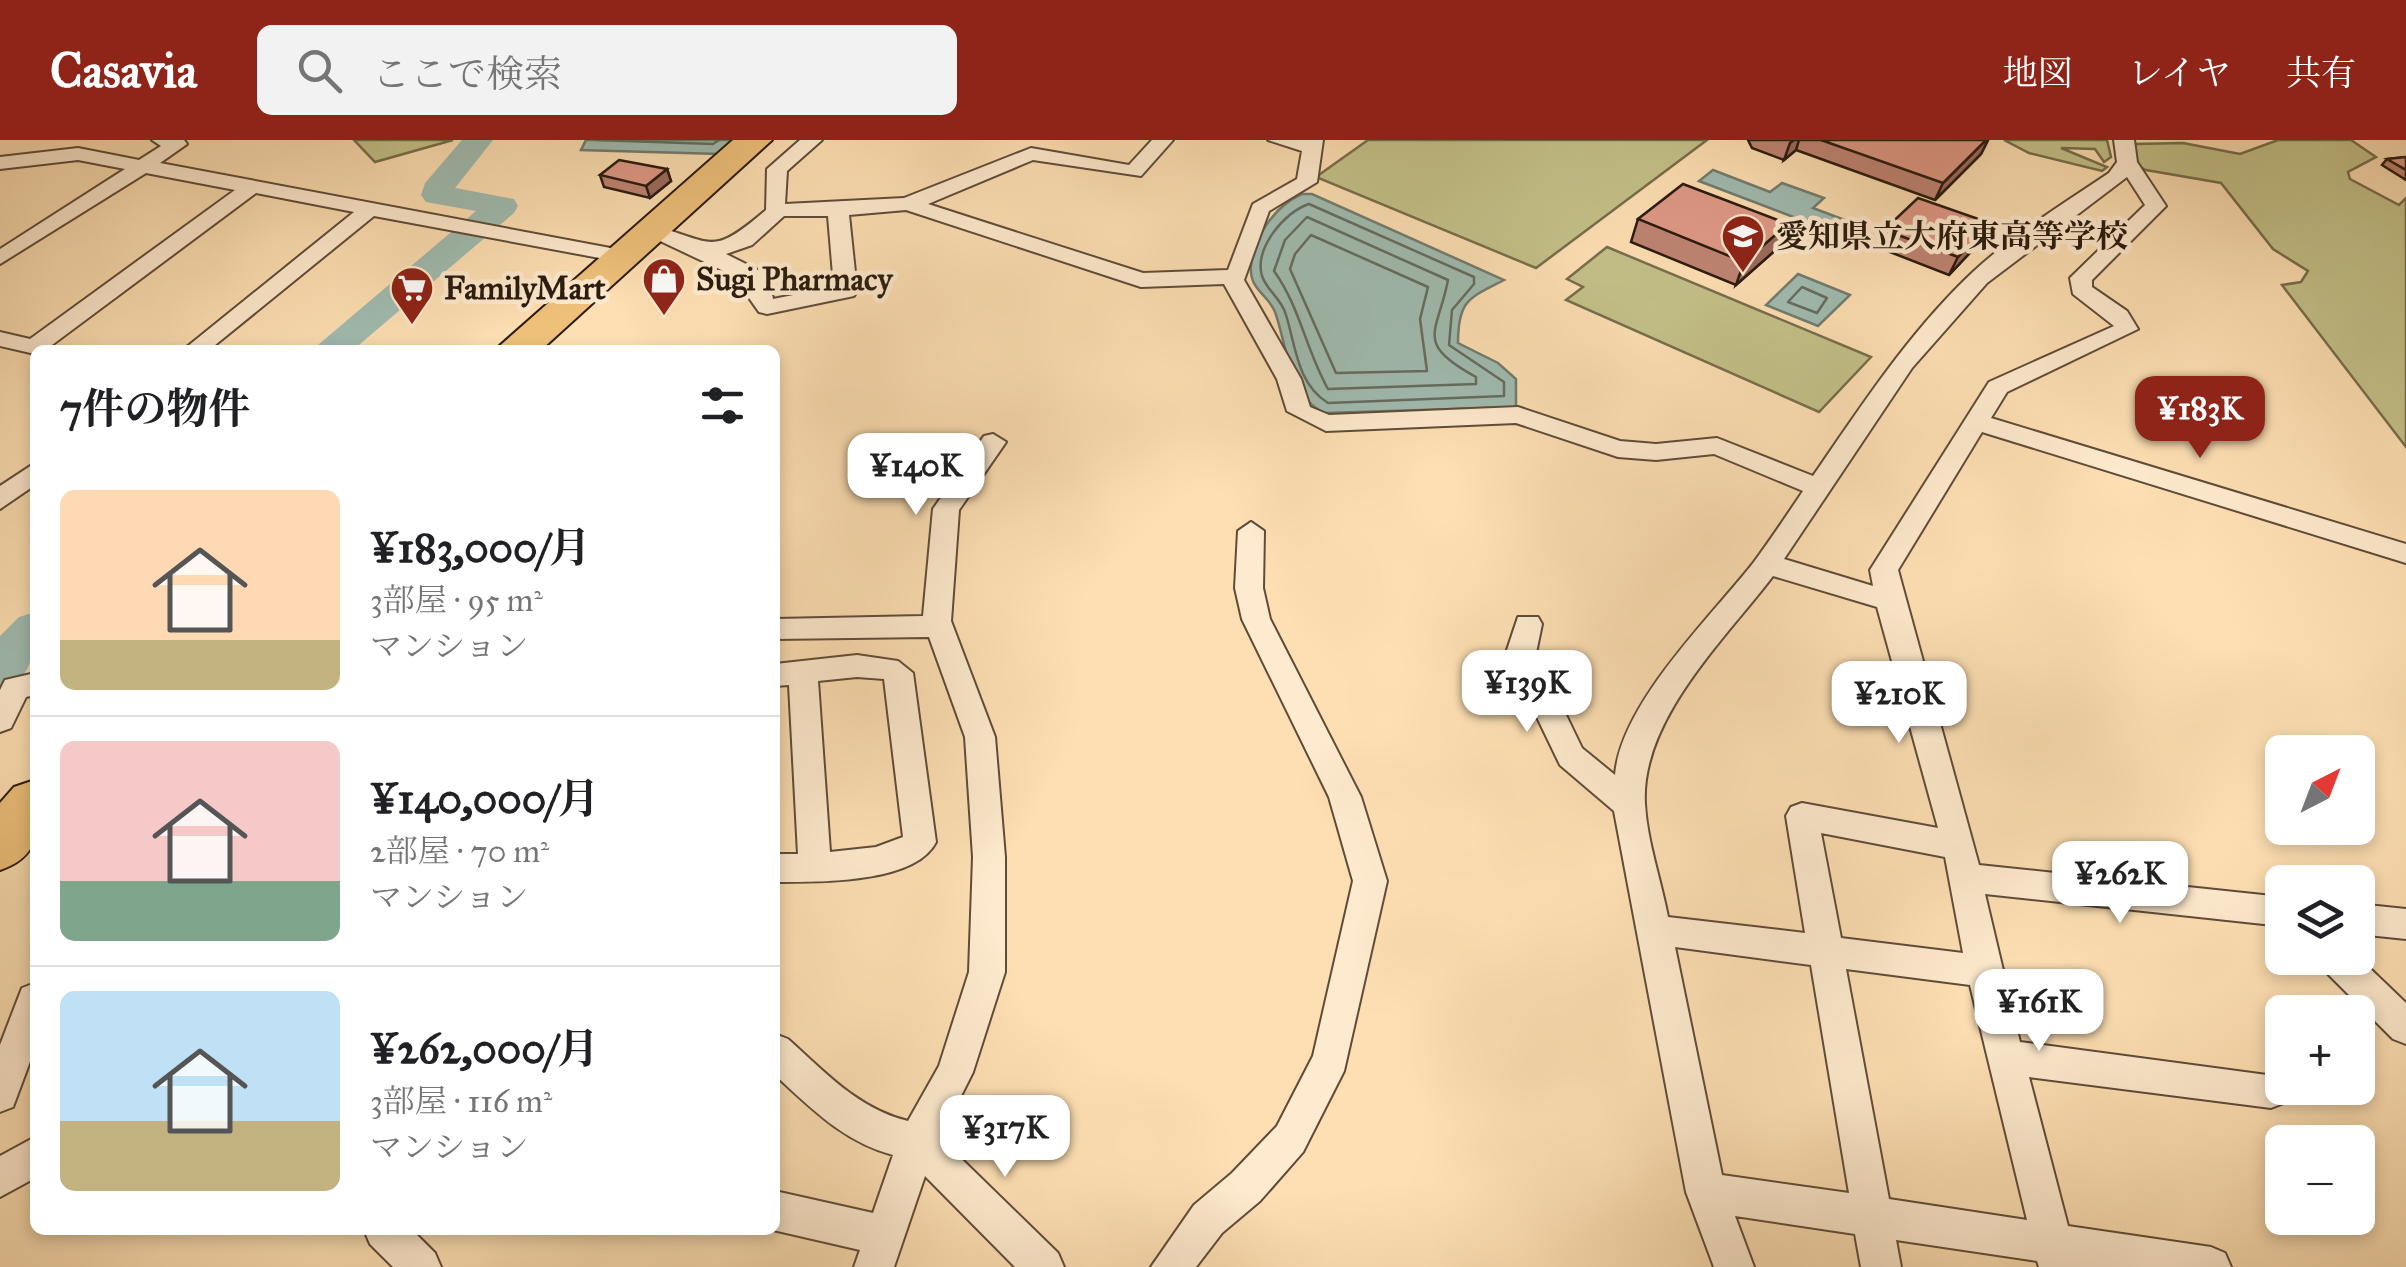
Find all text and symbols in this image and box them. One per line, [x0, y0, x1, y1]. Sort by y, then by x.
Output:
search box [257, 25, 957, 115]
text: Casavia [50, 41, 197, 100]
icon: search [292, 43, 347, 98]
text: ここで検索 [372, 51, 562, 97]
text: 地図 [2003, 52, 2073, 95]
text: レイヤ [2128, 52, 2231, 95]
text: 共有 [2286, 52, 2356, 95]
school or university icon: 愛知県立大府東高等学校 [1720, 213, 1766, 274]
place label: 愛知県立大府東高等学校 [1776, 217, 2128, 256]
shop icon: Sugi Pharmacy [641, 256, 687, 317]
place label: Sugi Pharmacy [696, 260, 894, 299]
supermarket icon: FamilyMart [389, 265, 435, 326]
place label: FamilyMart [444, 269, 606, 308]
pin: ¥183K [2130, 376, 2270, 461]
icon: filters [695, 378, 750, 433]
text: 7件の物件 [60, 383, 250, 435]
text: ¥183K [2157, 389, 2243, 428]
pin: ¥140K [846, 433, 986, 518]
text: ¥140K [870, 446, 962, 485]
text: ¥183,000/月 [370, 522, 591, 574]
icon: home [140, 530, 260, 650]
text: 3部屋 · 95 m² [370, 581, 543, 620]
text: マンション [370, 627, 529, 666]
pin: ¥139K [1457, 650, 1597, 735]
pin: ¥210K [1829, 661, 1969, 746]
text: ¥139K [1484, 663, 1570, 702]
text: ¥210K [1854, 674, 1944, 713]
north arrow [2265, 735, 2375, 845]
map controls [2265, 735, 2375, 1235]
text: ¥140,000/月 [370, 773, 600, 825]
icon: home [140, 781, 260, 901]
text: 2部屋 · 70 m² [370, 832, 549, 871]
pin: ¥262K [2050, 841, 2190, 926]
text: ¥262K [2074, 854, 2166, 893]
button: layers [2265, 865, 2375, 975]
text: マンション [370, 878, 529, 917]
pin: ¥161K [1969, 969, 2109, 1054]
text: ¥161K [1996, 982, 2082, 1021]
button: + [2265, 995, 2375, 1105]
text: ¥262,000/月 [370, 1023, 599, 1075]
icon: home [140, 1031, 260, 1151]
text: 3部屋 · 116 m² [370, 1082, 552, 1121]
pin: ¥317K [935, 1095, 1075, 1180]
text: ¥317K [962, 1108, 1048, 1147]
button: − [2265, 1125, 2375, 1235]
text: マンション [370, 1128, 529, 1167]

